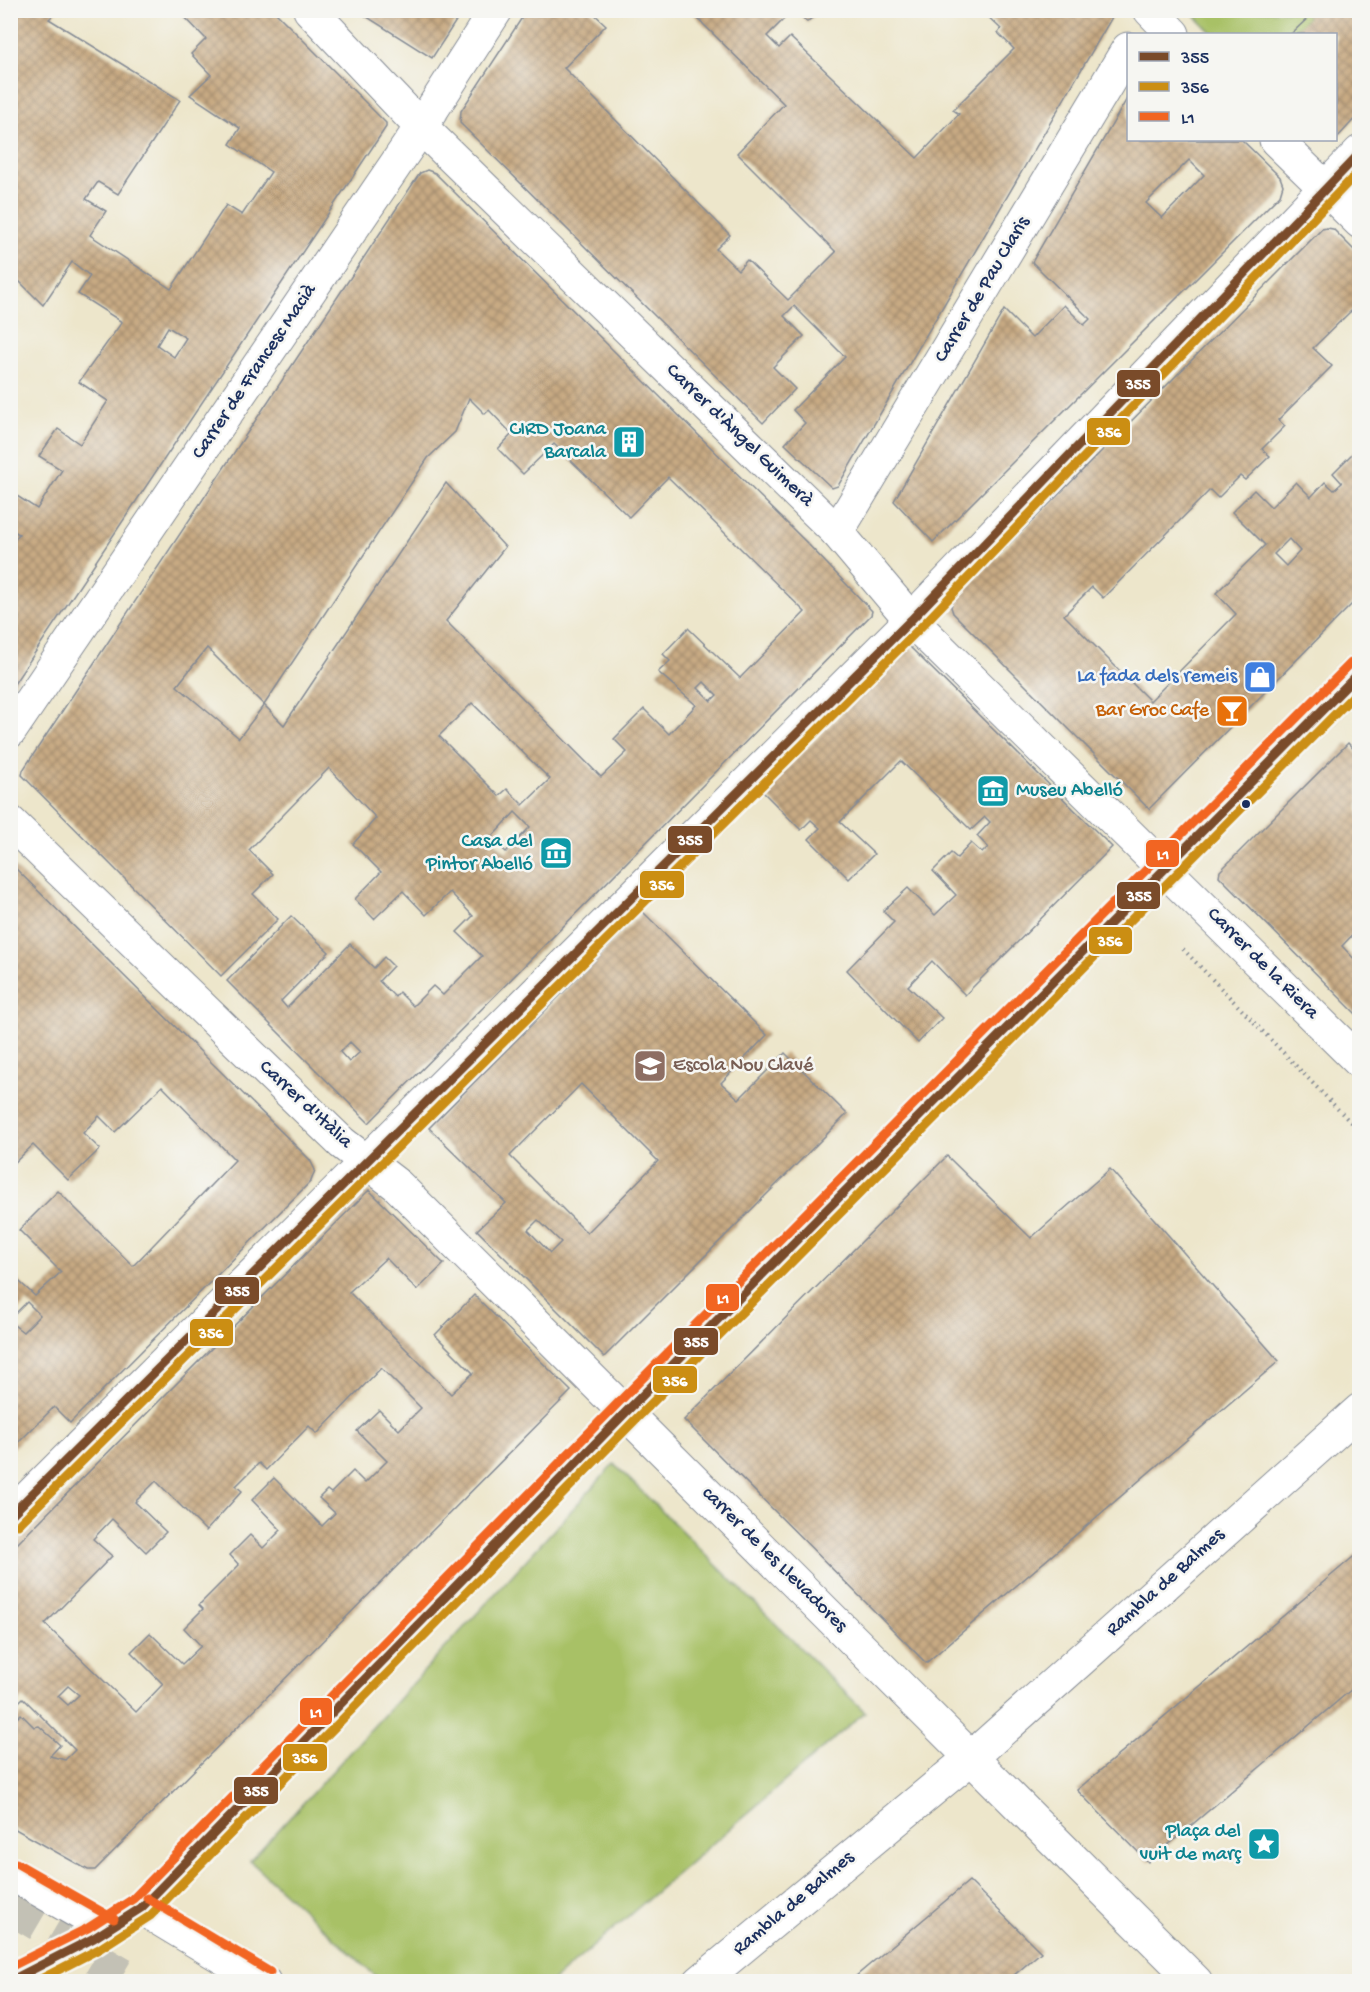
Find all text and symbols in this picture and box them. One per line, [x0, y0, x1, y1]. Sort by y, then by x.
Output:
legend [1127, 33, 1337, 141]
text: 355 [1180, 49, 1209, 70]
text: 356 [1180, 79, 1210, 100]
text: L1 [1181, 109, 1195, 130]
street label: Carrer de Pau Claris [930, 212, 1036, 367]
street label: Carrer de Francesc Macià [188, 279, 323, 464]
street label: Carrer d'Àngel Guimerà [660, 358, 820, 513]
line badge: 355 [1116, 369, 1161, 398]
text: 355 [1124, 377, 1151, 396]
line badge: 356 [1086, 417, 1131, 446]
place label: CIRD Joana Barcala [509, 419, 607, 465]
building icon: CIRD Joana Barcala [611, 424, 647, 460]
text: 356 [1096, 425, 1122, 444]
shop icon: La fada dels remeis [1242, 659, 1278, 695]
place label: La fada dels remeis [1077, 666, 1238, 689]
bar icon: Bar Groc Cafe [1214, 693, 1250, 729]
place label: Bar Groc Cafe [1095, 700, 1210, 723]
museum icon: Museu Abelló [975, 773, 1011, 809]
place label: Museu Abelló [1016, 780, 1123, 803]
unlabelled marker [1240, 798, 1252, 810]
line badge: 355 [667, 825, 713, 854]
place label: Casa del Pintor Abelló [425, 831, 533, 877]
text: 355 [676, 833, 703, 852]
museum icon: Casa del Pintor Abelló [538, 835, 574, 871]
line badge: L1 [1145, 839, 1180, 868]
text: L1 [1157, 847, 1169, 866]
line badge: 356 [639, 870, 685, 899]
text: 356 [649, 878, 675, 897]
line badge: 355 [1116, 881, 1161, 910]
text: 355 [1125, 889, 1152, 908]
street label: Carrer de la Riera [1201, 903, 1323, 1025]
line badge: 356 [1088, 926, 1133, 955]
text: 356 [1097, 934, 1123, 953]
school or university icon: Escola Nou Clavé [632, 1048, 668, 1084]
place label: Escola Nou Clavé [673, 1055, 814, 1078]
street label: Carrer d'Itàlia [254, 1056, 357, 1155]
line badge: 355 [214, 1276, 260, 1305]
line badge: L1 [705, 1283, 740, 1312]
text: 355 [223, 1284, 250, 1303]
text: L1 [717, 1291, 729, 1310]
line badge: 356 [189, 1318, 234, 1347]
text: 356 [198, 1326, 224, 1345]
line badge: 355 [673, 1327, 719, 1356]
text: 355 [682, 1335, 709, 1354]
line badge: 356 [652, 1365, 698, 1394]
text: 356 [662, 1374, 688, 1393]
street label: carrer de les Llevadores [696, 1482, 852, 1638]
street label: Rambla de Balmes [1102, 1524, 1230, 1642]
line badge: L1 [299, 1697, 333, 1726]
text: L1 [310, 1705, 322, 1724]
line badge: 356 [282, 1743, 328, 1772]
text: 356 [292, 1751, 318, 1770]
line badge: 355 [233, 1776, 279, 1805]
text: 355 [242, 1784, 269, 1803]
place label: Plaça del vuit de març [1140, 1821, 1242, 1867]
place icon: Plaça del vuit de març [1246, 1826, 1282, 1862]
street label: Rambla de Balmes [729, 1846, 860, 1961]

